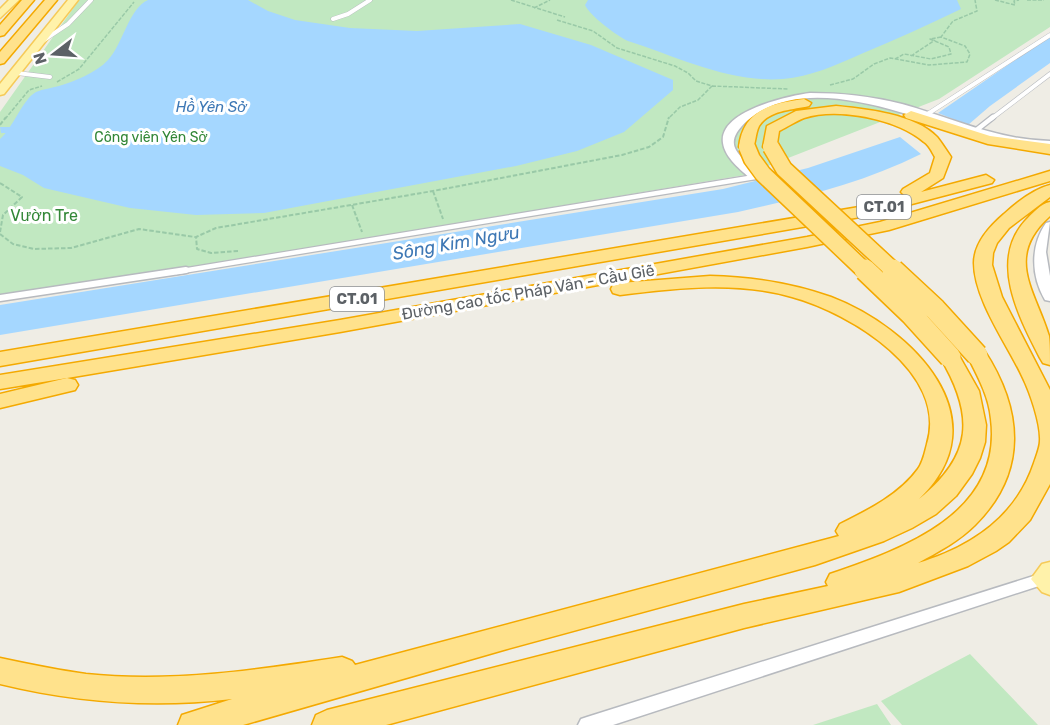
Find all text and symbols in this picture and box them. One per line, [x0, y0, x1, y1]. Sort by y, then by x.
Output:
north arrow [24, 24, 84, 84]
text: N [29, 50, 51, 67]
water label: Hồ Yên Sở [176, 98, 248, 116]
park label: Công viên Yên Sở [94, 129, 208, 146]
road number: CT.01 [857, 195, 911, 219]
park label: Vườn Tre [10, 206, 78, 225]
water label: Sông Kim Ngưu [391, 221, 521, 265]
street label: Đường cao tốc Pháp Vân - Cầu Giẽ [400, 259, 656, 324]
road number: CT.01 [330, 287, 384, 311]

